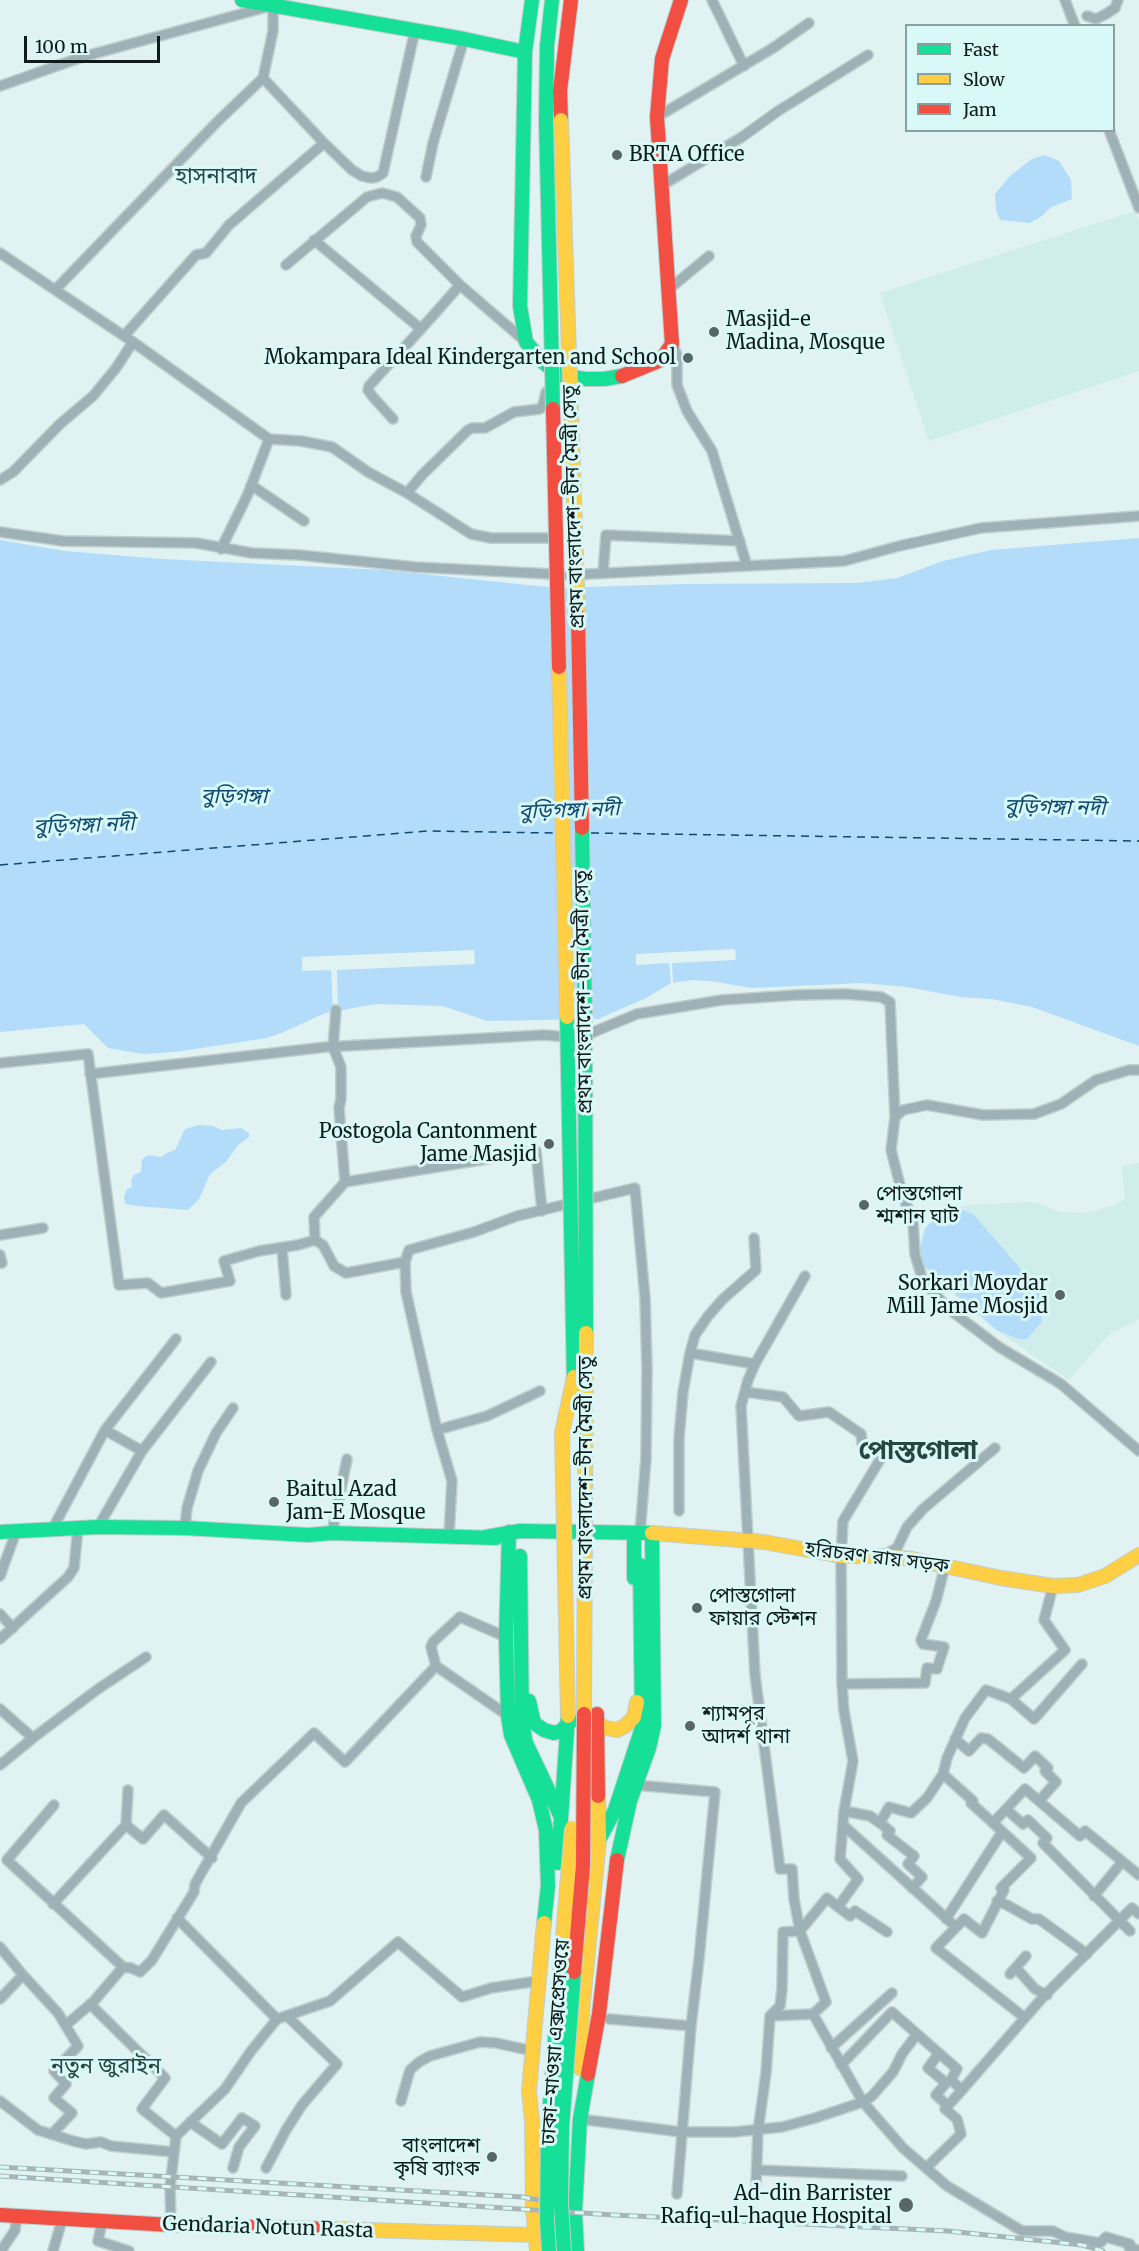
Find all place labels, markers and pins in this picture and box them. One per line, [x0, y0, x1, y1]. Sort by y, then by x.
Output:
place label: BRTA Office [629, 143, 744, 167]
marker: BRTA Office [610, 148, 624, 162]
place label: Masjid-e Madina, Mosque [726, 308, 885, 355]
marker: Masjid-e Madina, Mosque [707, 325, 721, 339]
place label: Mokampara Ideal Kindergarten and School [264, 346, 676, 370]
marker: Mokampara Ideal Kindergarten and School [681, 351, 695, 365]
place label: Postogola Cantonment Jame Masjid [319, 1120, 537, 1167]
marker: Postogola Cantonment Jame Masjid [542, 1137, 556, 1151]
place label: পোস্তগোলা শ্মশান ঘাট [876, 1182, 962, 1229]
marker: পোস্তগোলা শ্মশান ঘাট [857, 1198, 871, 1212]
place label: Sorkari Moydar Mill Jame Mosjid [887, 1272, 1048, 1319]
marker: Sorkari Moydar Mill Jame Mosjid [1053, 1288, 1067, 1302]
place label: Baitul Azad Jam-E Mosque [286, 1478, 425, 1525]
marker: Baitul Azad Jam-E Mosque [267, 1495, 281, 1509]
place label: পোস্তগোলা ফায়ার স্টেশন [709, 1584, 816, 1631]
marker: পোস্তগোলা ফায়ার স্টেশন [690, 1601, 704, 1615]
place label: শ্যামপুর আদর্শ থানা [702, 1702, 790, 1749]
marker: শ্যামপুর আদর্শ থানা [683, 1719, 697, 1733]
place label: বাংলাদেশ কৃষি ব্যাংক [394, 2134, 480, 2181]
marker: বাংলাদেশ কৃষি ব্যাংক [485, 2150, 499, 2164]
place label: Ad-din Barrister Rafiq-ul-haque Hospital [660, 2182, 892, 2229]
marker: Ad-din Barrister Rafiq-ul-haque Hospital [897, 2196, 915, 2214]

